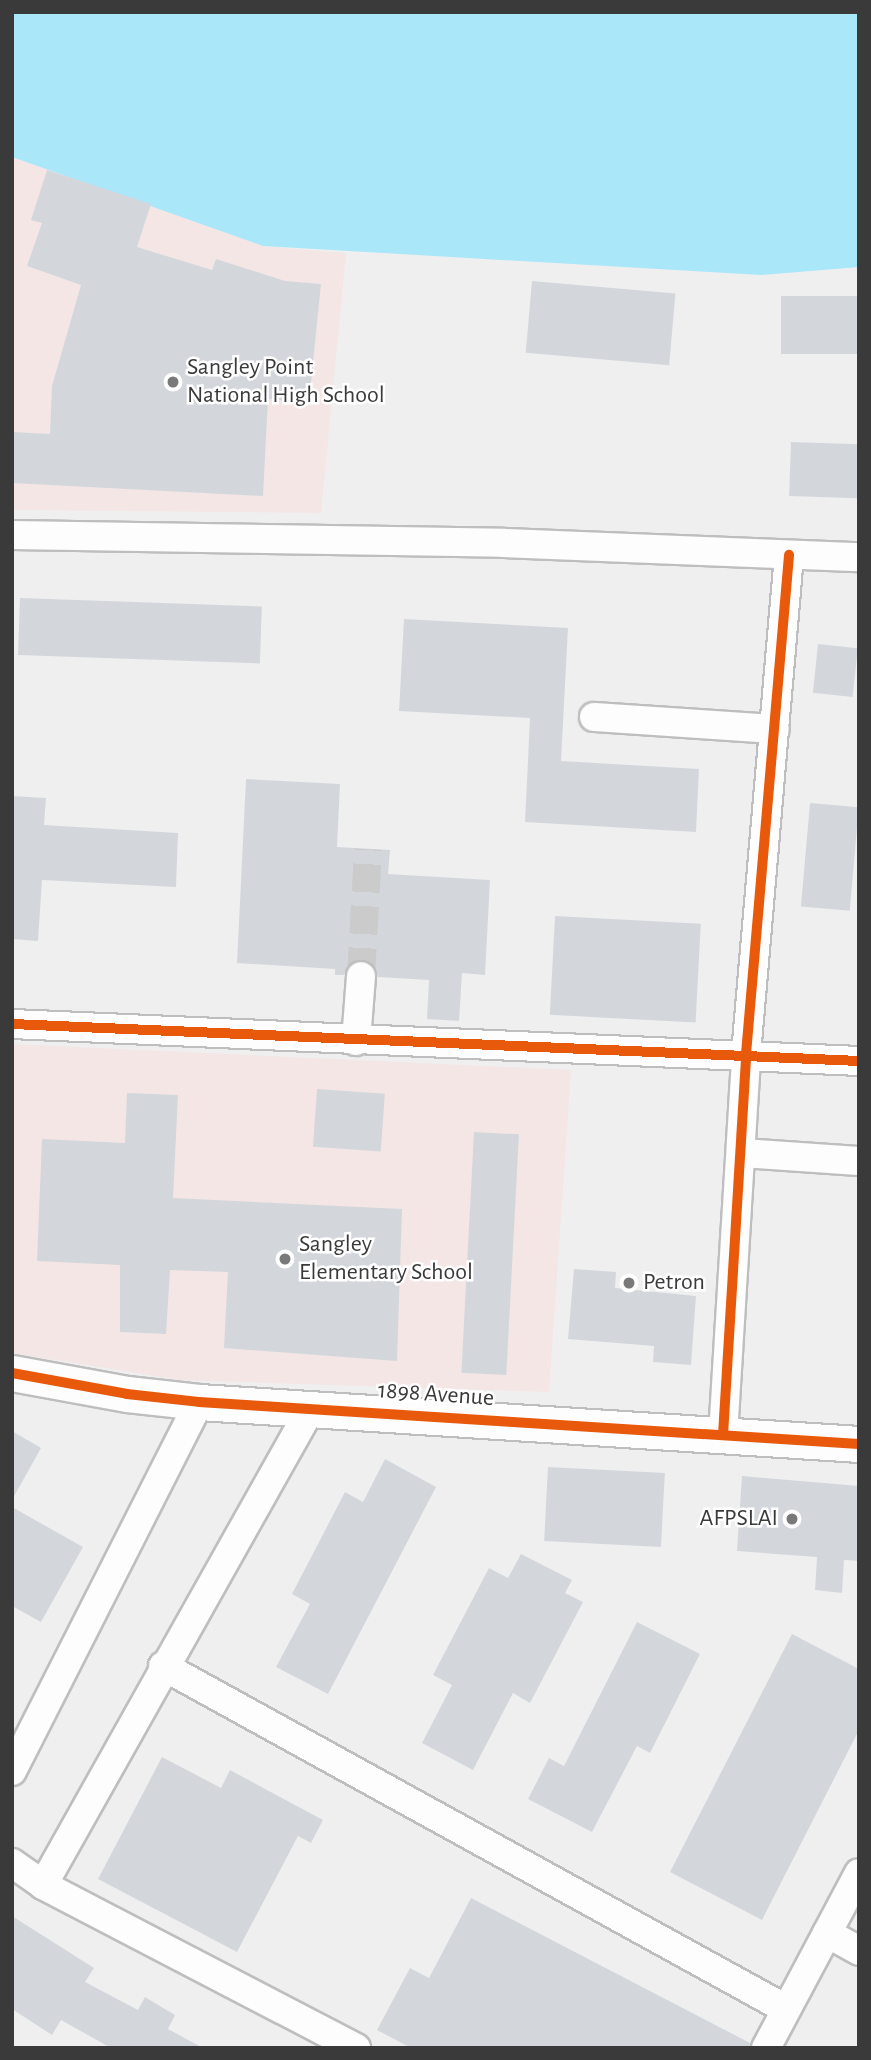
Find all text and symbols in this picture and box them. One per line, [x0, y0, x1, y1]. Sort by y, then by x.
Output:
place label: Sangley Point National High School [187, 354, 385, 410]
marker: Sangley Point National High School [165, 374, 181, 390]
place label: Sangley Elementary School [299, 1231, 473, 1287]
marker: Sangley Elementary School [277, 1251, 293, 1267]
place label: Petron [643, 1269, 705, 1297]
marker: Petron [621, 1275, 637, 1291]
street label: 1898 Avenue [377, 1377, 495, 1413]
place label: AFPSLAI [700, 1505, 778, 1533]
marker: AFPSLAI [784, 1511, 800, 1527]

